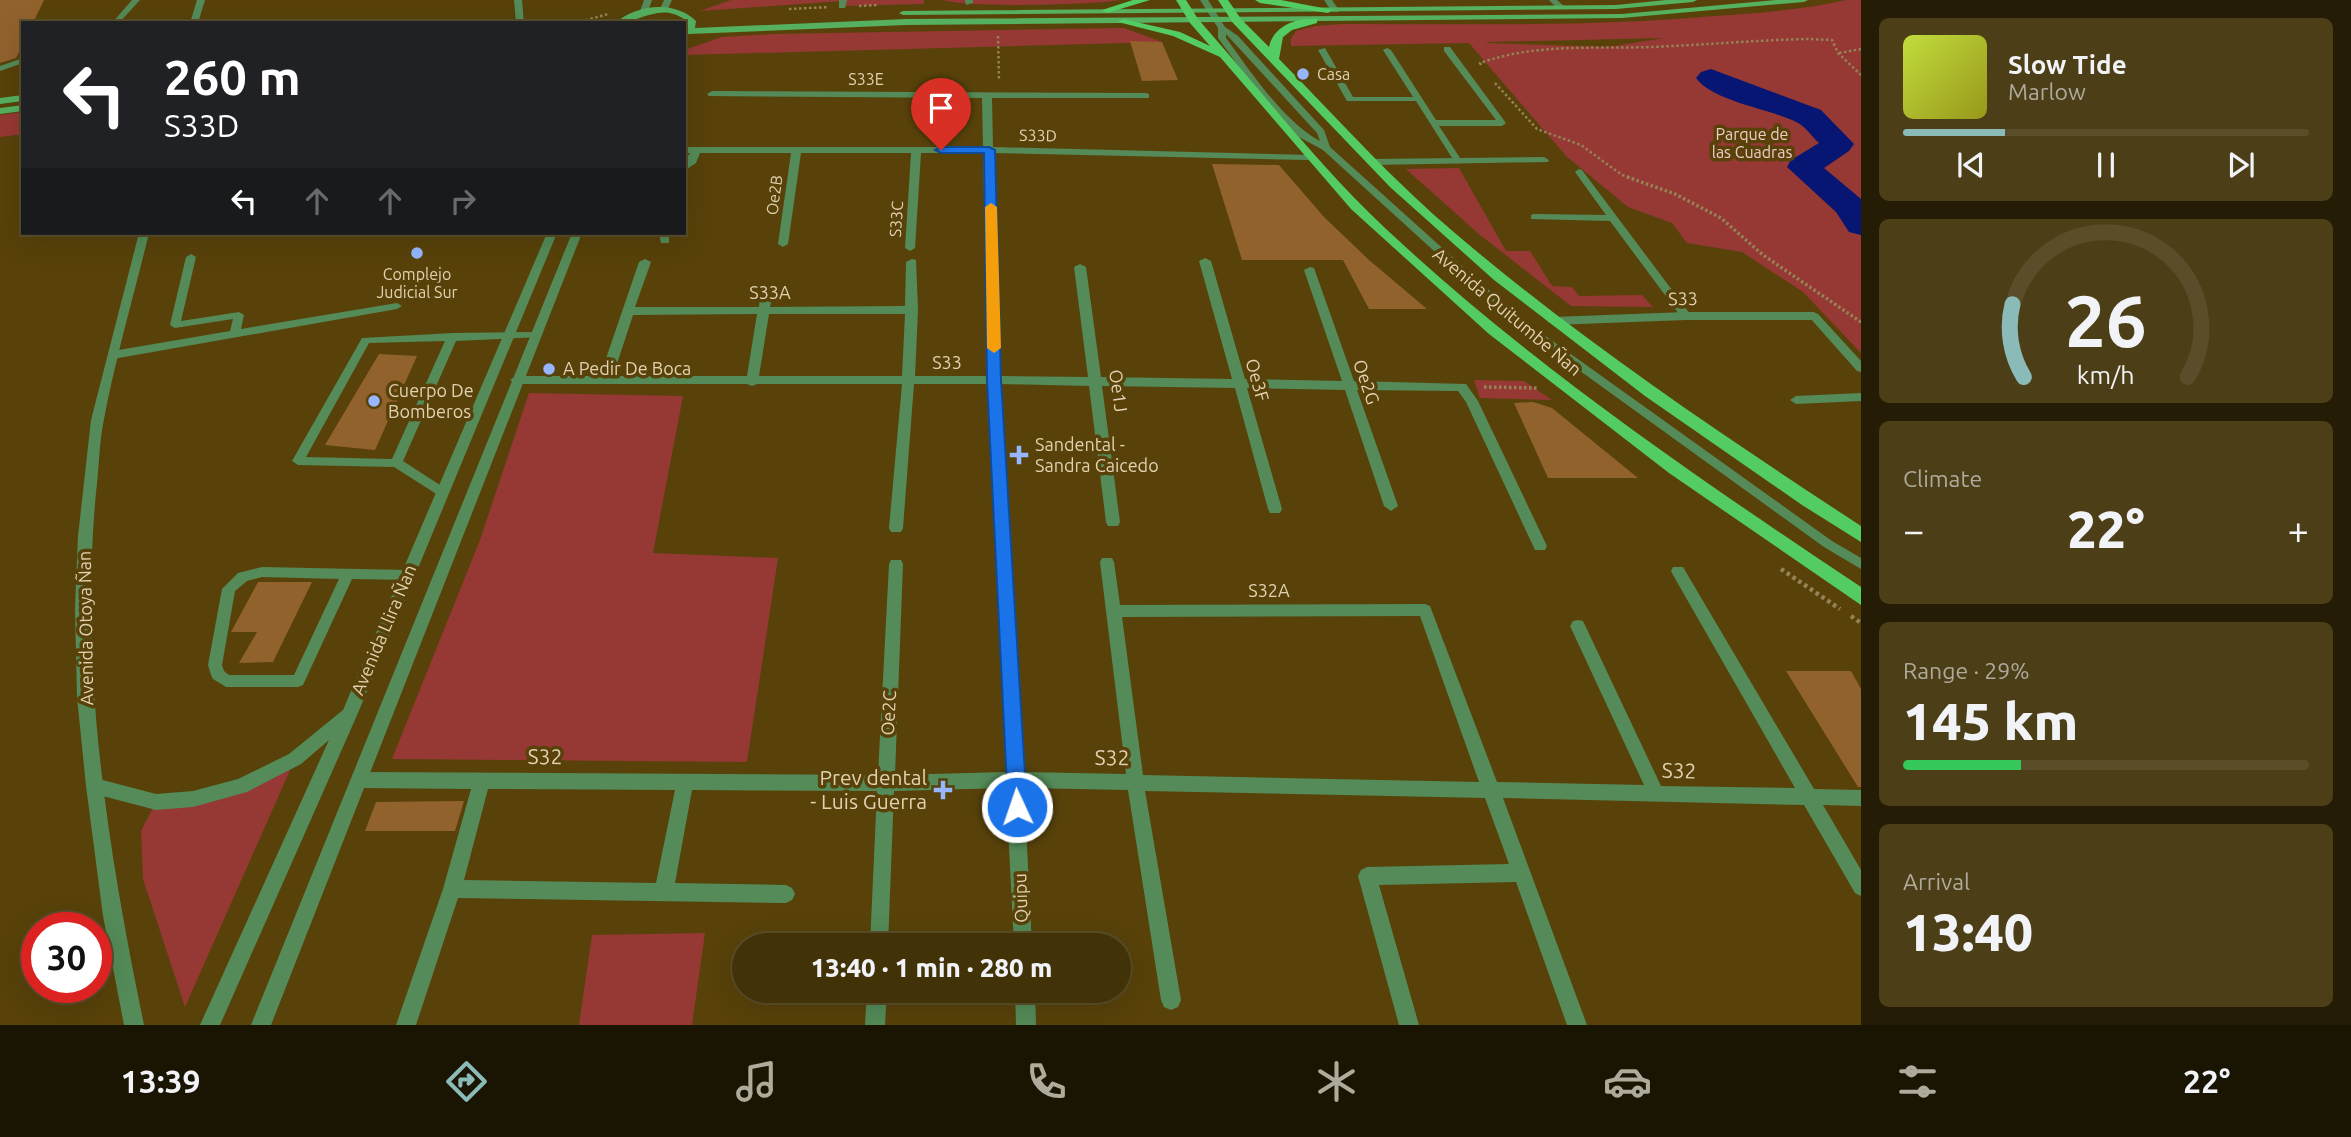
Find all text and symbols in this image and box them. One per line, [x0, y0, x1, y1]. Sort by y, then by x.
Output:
icon: left [49, 49, 140, 140]
text: 260 m [164, 49, 301, 104]
text: Slow Tide [2008, 50, 2127, 79]
place label: Casa [1317, 65, 1350, 83]
marker: Casa [1295, 66, 1311, 82]
street label: S33E [848, 70, 884, 88]
pin [911, 78, 971, 150]
text: Marlow [2008, 79, 2086, 104]
icon: arrive [922, 89, 960, 127]
text: S33D [164, 107, 239, 143]
park label: Parque de las Cuadras [1712, 125, 1792, 161]
street label: S33D [1019, 126, 1057, 144]
icon: previous [1952, 146, 1990, 184]
icon: pause [2087, 146, 2125, 184]
icon: next [2222, 146, 2260, 184]
street label: Oe2B [762, 174, 786, 216]
icon: left [225, 182, 263, 220]
icon: ahead [298, 182, 336, 220]
icon: ahead [371, 182, 409, 220]
icon: right [444, 182, 482, 220]
street label: S33C [886, 200, 906, 238]
street label: Avenida Quitumbe Ñan [1429, 243, 1586, 380]
marker: Complejo Judicial Sur [409, 245, 425, 261]
place label: Complejo Judicial Sur [376, 265, 458, 301]
text: 26 [2065, 280, 2147, 362]
street label: S33A [749, 282, 791, 302]
street label: S33 [1668, 288, 1698, 308]
street label: S33 [932, 352, 962, 372]
street label: Oe3F [1242, 356, 1274, 403]
street label: Oe2G [1350, 357, 1384, 407]
place label: A Pedir De Boca [563, 358, 691, 378]
marker: A Pedir De Boca [541, 361, 557, 377]
text: km/h [2077, 361, 2135, 389]
street label: Oe1J [1106, 368, 1132, 414]
place label: Cuerpo De Bomberos [388, 380, 474, 421]
marker: Cuerpo De Bomberos [366, 393, 382, 409]
place label: Sandental - Sandra Caicedo [1035, 434, 1159, 475]
marker: Sandental - Sandra Caicedo [1009, 445, 1029, 465]
text: Climate [1903, 466, 1982, 491]
text: 22° [2067, 500, 2145, 558]
text: − [1903, 509, 1924, 551]
text: + [2288, 509, 2309, 551]
street label: Avenida Otoya Ñan [73, 551, 96, 706]
street label: Avenida Llira Ñan [346, 561, 420, 698]
street label: S32A [1248, 580, 1290, 600]
text: Range · 29% [1903, 658, 2030, 683]
street label: Oe2C [877, 690, 899, 736]
text: 145 km [1903, 692, 2078, 750]
street label: S32 [527, 744, 563, 768]
street label: S32 [1094, 745, 1130, 769]
street label: S32 [1661, 757, 1697, 783]
place label: Prev dental - Luis Guerra [810, 765, 927, 813]
position arrow [980, 770, 1054, 844]
marker: Prev dental - Luis Guerra [933, 780, 953, 800]
text: Arrival [1903, 869, 1970, 894]
street label: Quipu [1009, 873, 1032, 923]
text: 13:40 [1903, 903, 2033, 961]
speed limit sign: 30 [21, 912, 112, 1003]
text: 13:40 · 1 min · 280 m [811, 953, 1052, 982]
icon: directions [442, 1057, 491, 1106]
icon: music [732, 1057, 781, 1106]
icon: phone [1022, 1057, 1071, 1106]
icon: climate [1312, 1057, 1361, 1106]
icon: car [1603, 1057, 1652, 1106]
icon: filters [1893, 1057, 1942, 1106]
text: 13:39 [121, 1063, 201, 1099]
text: 22° [2183, 1063, 2230, 1099]

